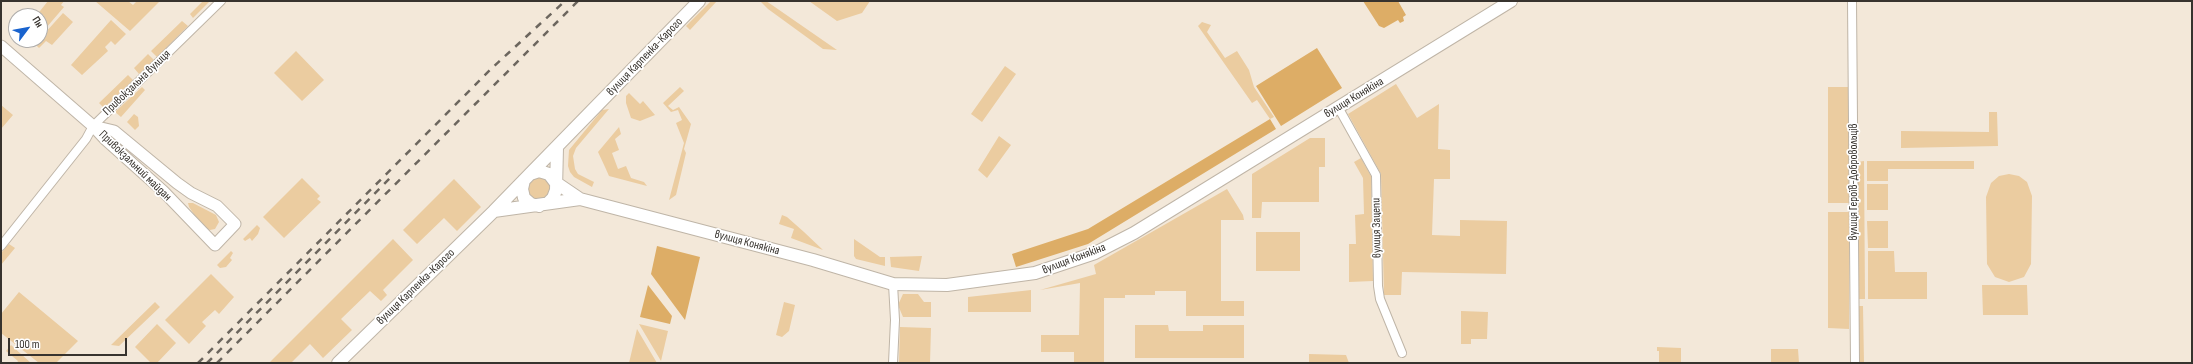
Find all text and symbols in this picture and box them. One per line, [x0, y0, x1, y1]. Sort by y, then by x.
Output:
north arrow [8, 8, 48, 48]
text: Пн [29, 14, 46, 30]
street label: вулиця Карпенка-Карого [604, 15, 686, 99]
street label: Привокзальна вулиця [100, 47, 174, 119]
street label: вулиця Конякіна [1322, 75, 1386, 121]
street label: вулиця Героїв-Добровольців [1847, 123, 1861, 241]
street label: Привокзальний майдан [96, 128, 174, 204]
street label: вулиця Зацепи [1369, 198, 1385, 258]
street label: вулиця Конякіна [713, 227, 781, 259]
street label: вулиця Конякіна [1040, 240, 1108, 278]
street label: вулиця Карпенка-Карого [374, 246, 458, 328]
scale bar [10, 330, 129, 356]
text: 100 m [15, 337, 40, 352]

